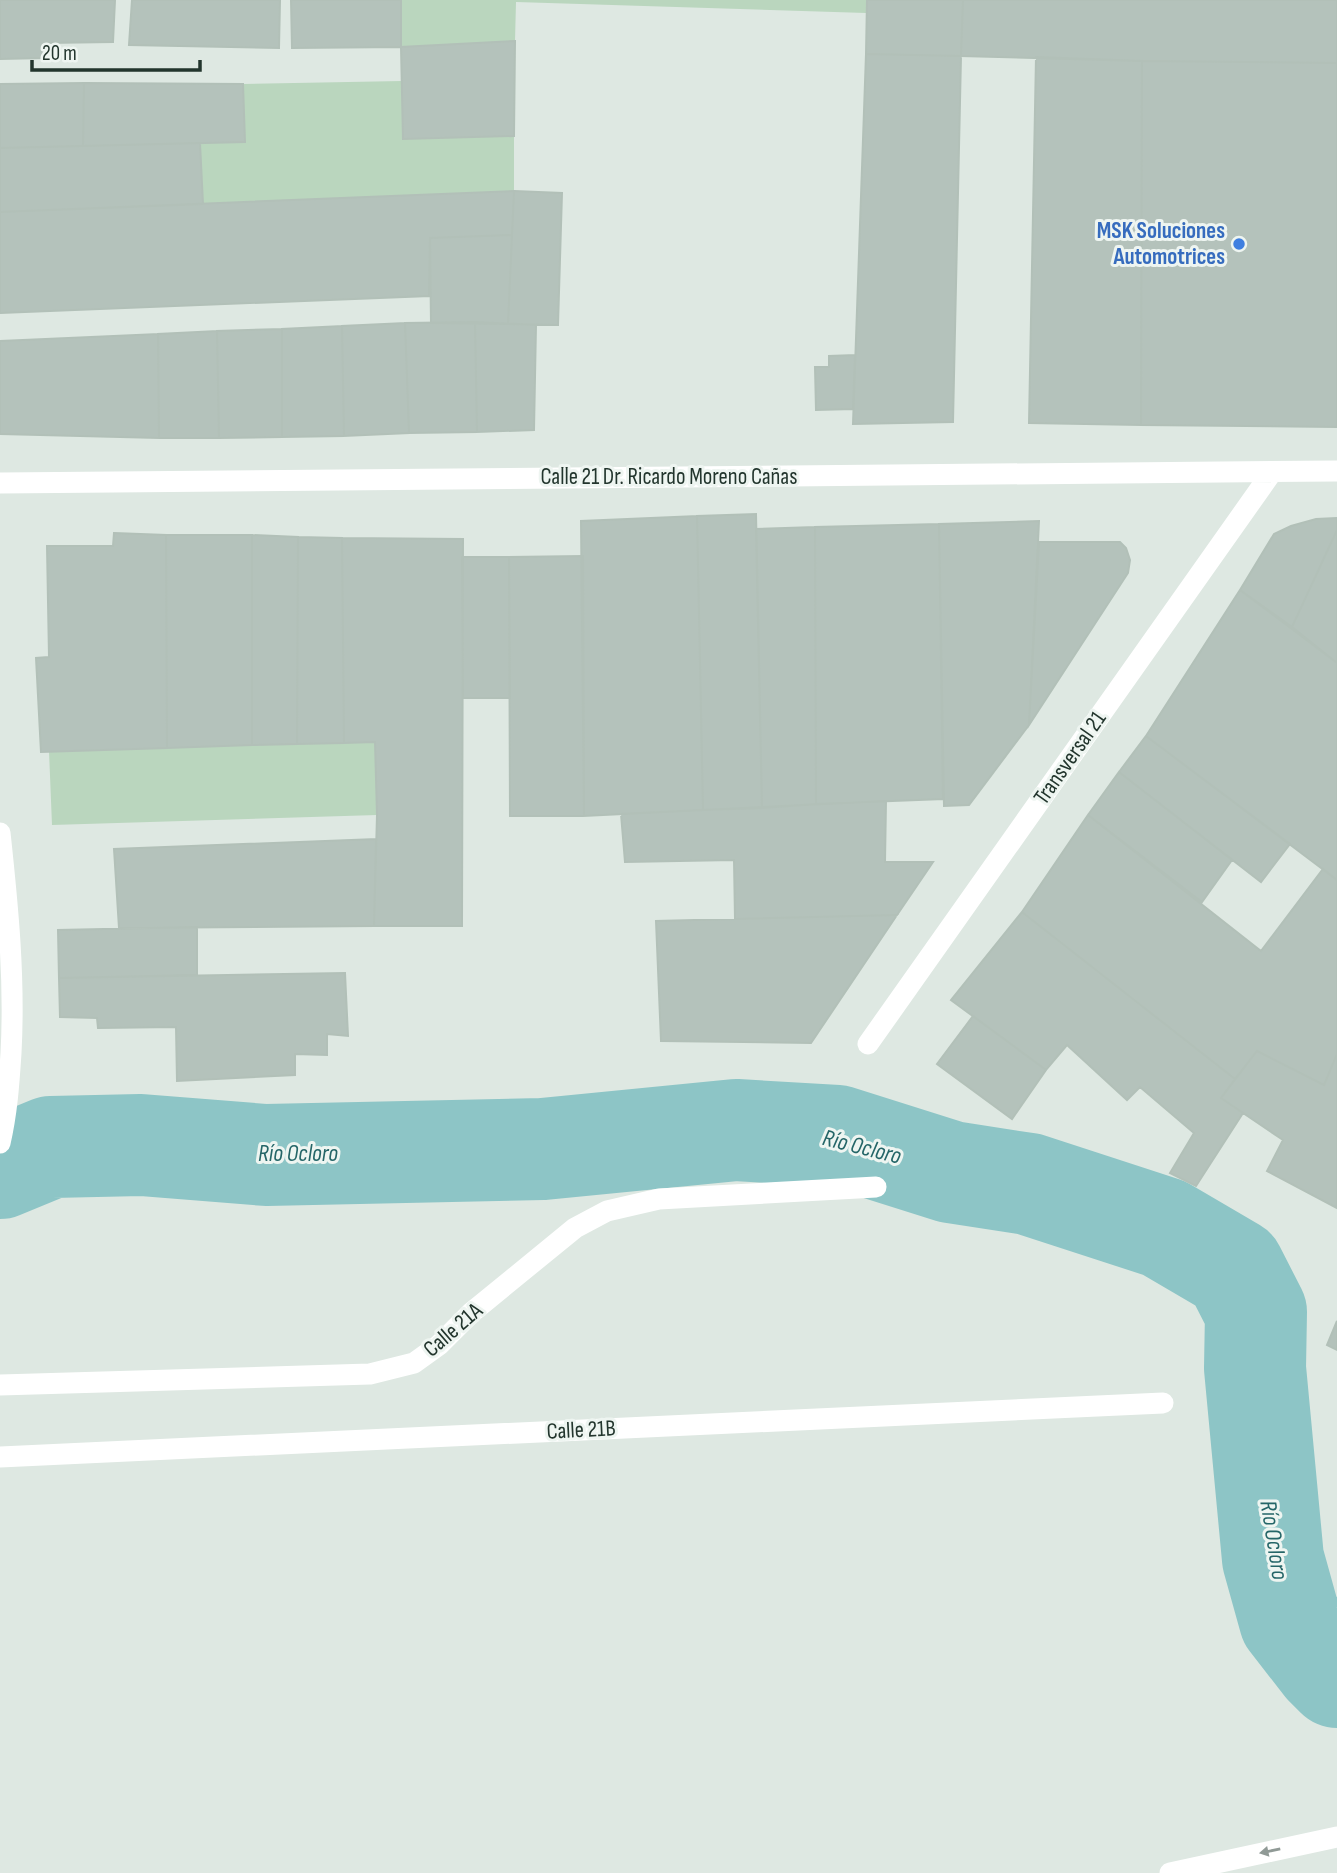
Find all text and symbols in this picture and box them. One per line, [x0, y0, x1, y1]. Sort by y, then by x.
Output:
scale bar [32, 28, 200, 72]
text: 20 m [42, 41, 77, 66]
place label: MSK Soluciones Automotrices [1097, 217, 1225, 271]
marker: MSK Soluciones Automotrices [1231, 236, 1247, 252]
street label: Calle 21 Dr. Ricardo Moreno Cañas [541, 463, 797, 491]
street label: Transversal 21 [1028, 706, 1112, 810]
water label: Río Ocloro [820, 1123, 905, 1171]
water label: Río Ocloro [258, 1139, 338, 1168]
street label: Calle 21A [418, 1297, 488, 1363]
street label: Calle 21B [546, 1414, 616, 1446]
water label: Río Ocloro [1253, 1498, 1295, 1582]
one-way arrow [1259, 1846, 1281, 1857]

